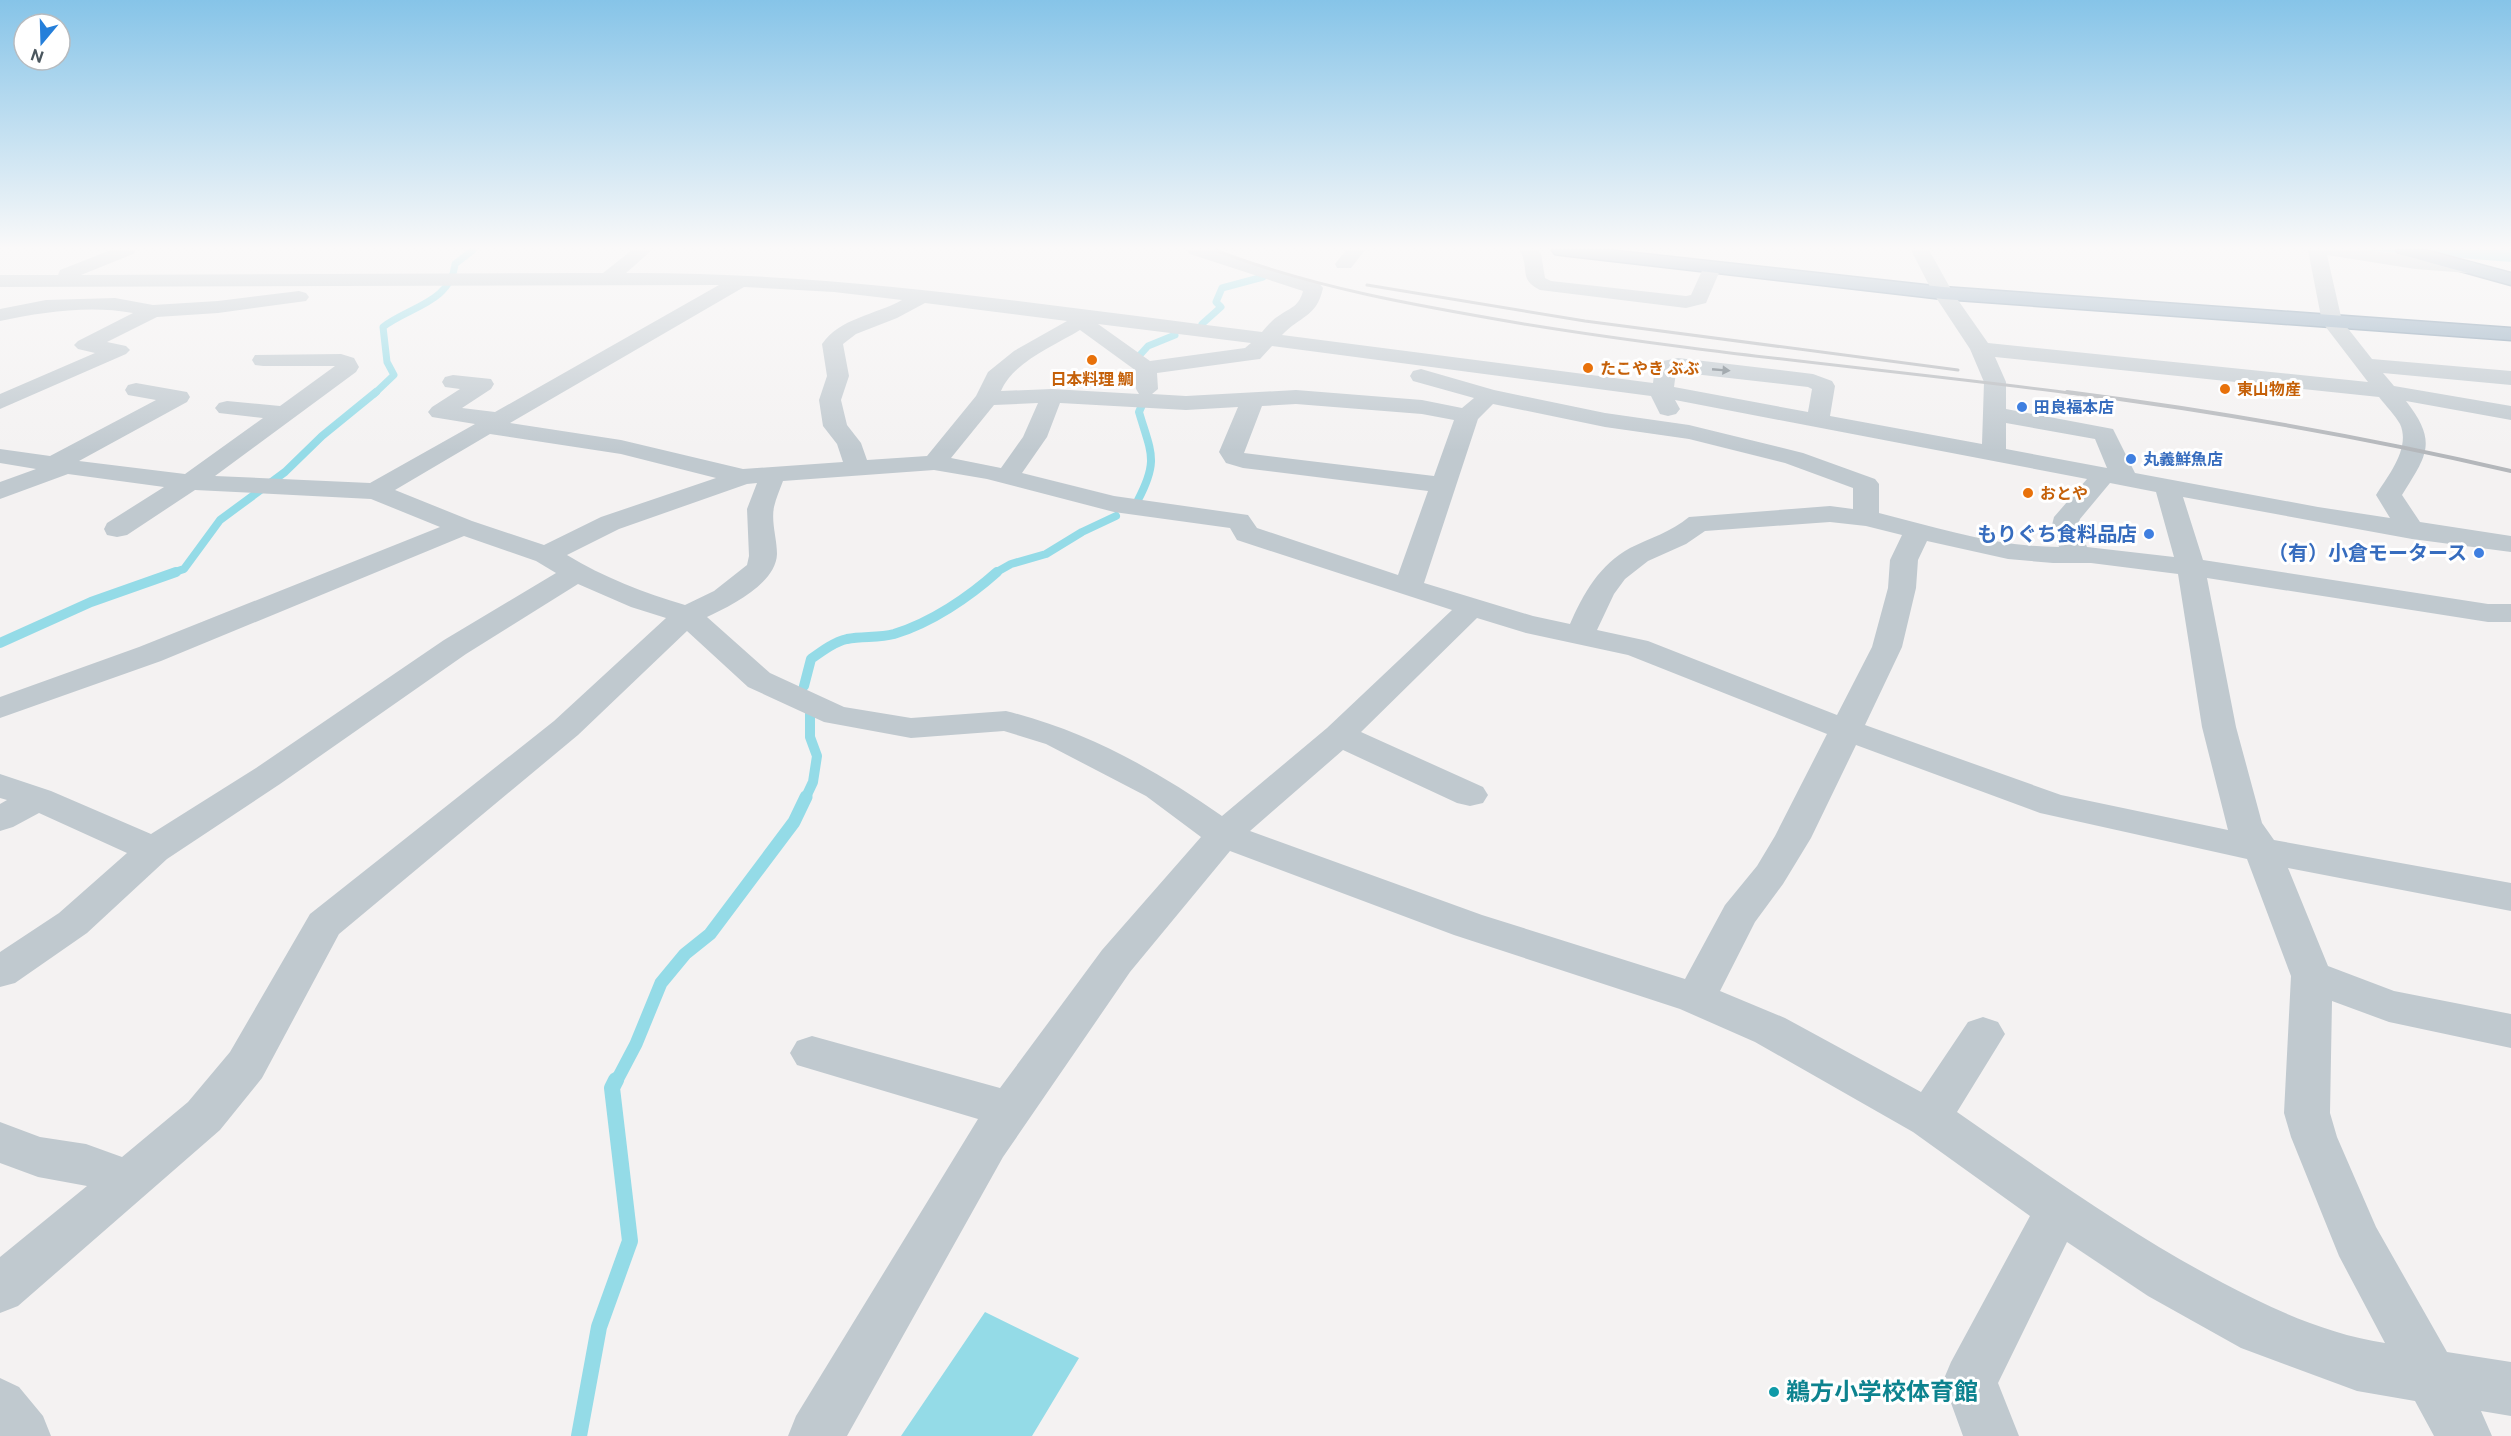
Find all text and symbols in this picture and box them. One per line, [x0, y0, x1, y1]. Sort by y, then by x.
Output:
north arrow [12, 12, 72, 72]
text: N [28, 45, 46, 67]
marker: 日本料理 鯛 [1085, 353, 1099, 367]
place label: たこやき ぶぶ [1600, 359, 1700, 378]
marker: たこやき ぶぶ [1581, 361, 1595, 375]
one-way arrow [1712, 365, 1731, 375]
place label: 日本料理 鯛 [1050, 370, 1134, 389]
place label: 東山物産 [2237, 380, 2301, 399]
marker: 東山物産 [2218, 382, 2232, 396]
place label: 田良福本店 [2034, 398, 2114, 417]
marker: 田良福本店 [2015, 400, 2029, 414]
place label: 丸義鮮魚店 [2143, 450, 2223, 469]
marker: 丸義鮮魚店 [2124, 452, 2138, 466]
place label: おとや [2040, 484, 2088, 503]
marker: おとや [2021, 486, 2035, 500]
place label: もりぐち食料品店 [1977, 522, 2137, 546]
marker: もりぐち食料品店 [2142, 527, 2156, 541]
place label: （有）小倉モータース [2268, 541, 2467, 565]
marker: （有）小倉モータース [2472, 546, 2486, 560]
place label: 鵜方小学校体育館 [1786, 1377, 1978, 1405]
marker: 鵜方小学校体育館 [1767, 1385, 1781, 1399]

